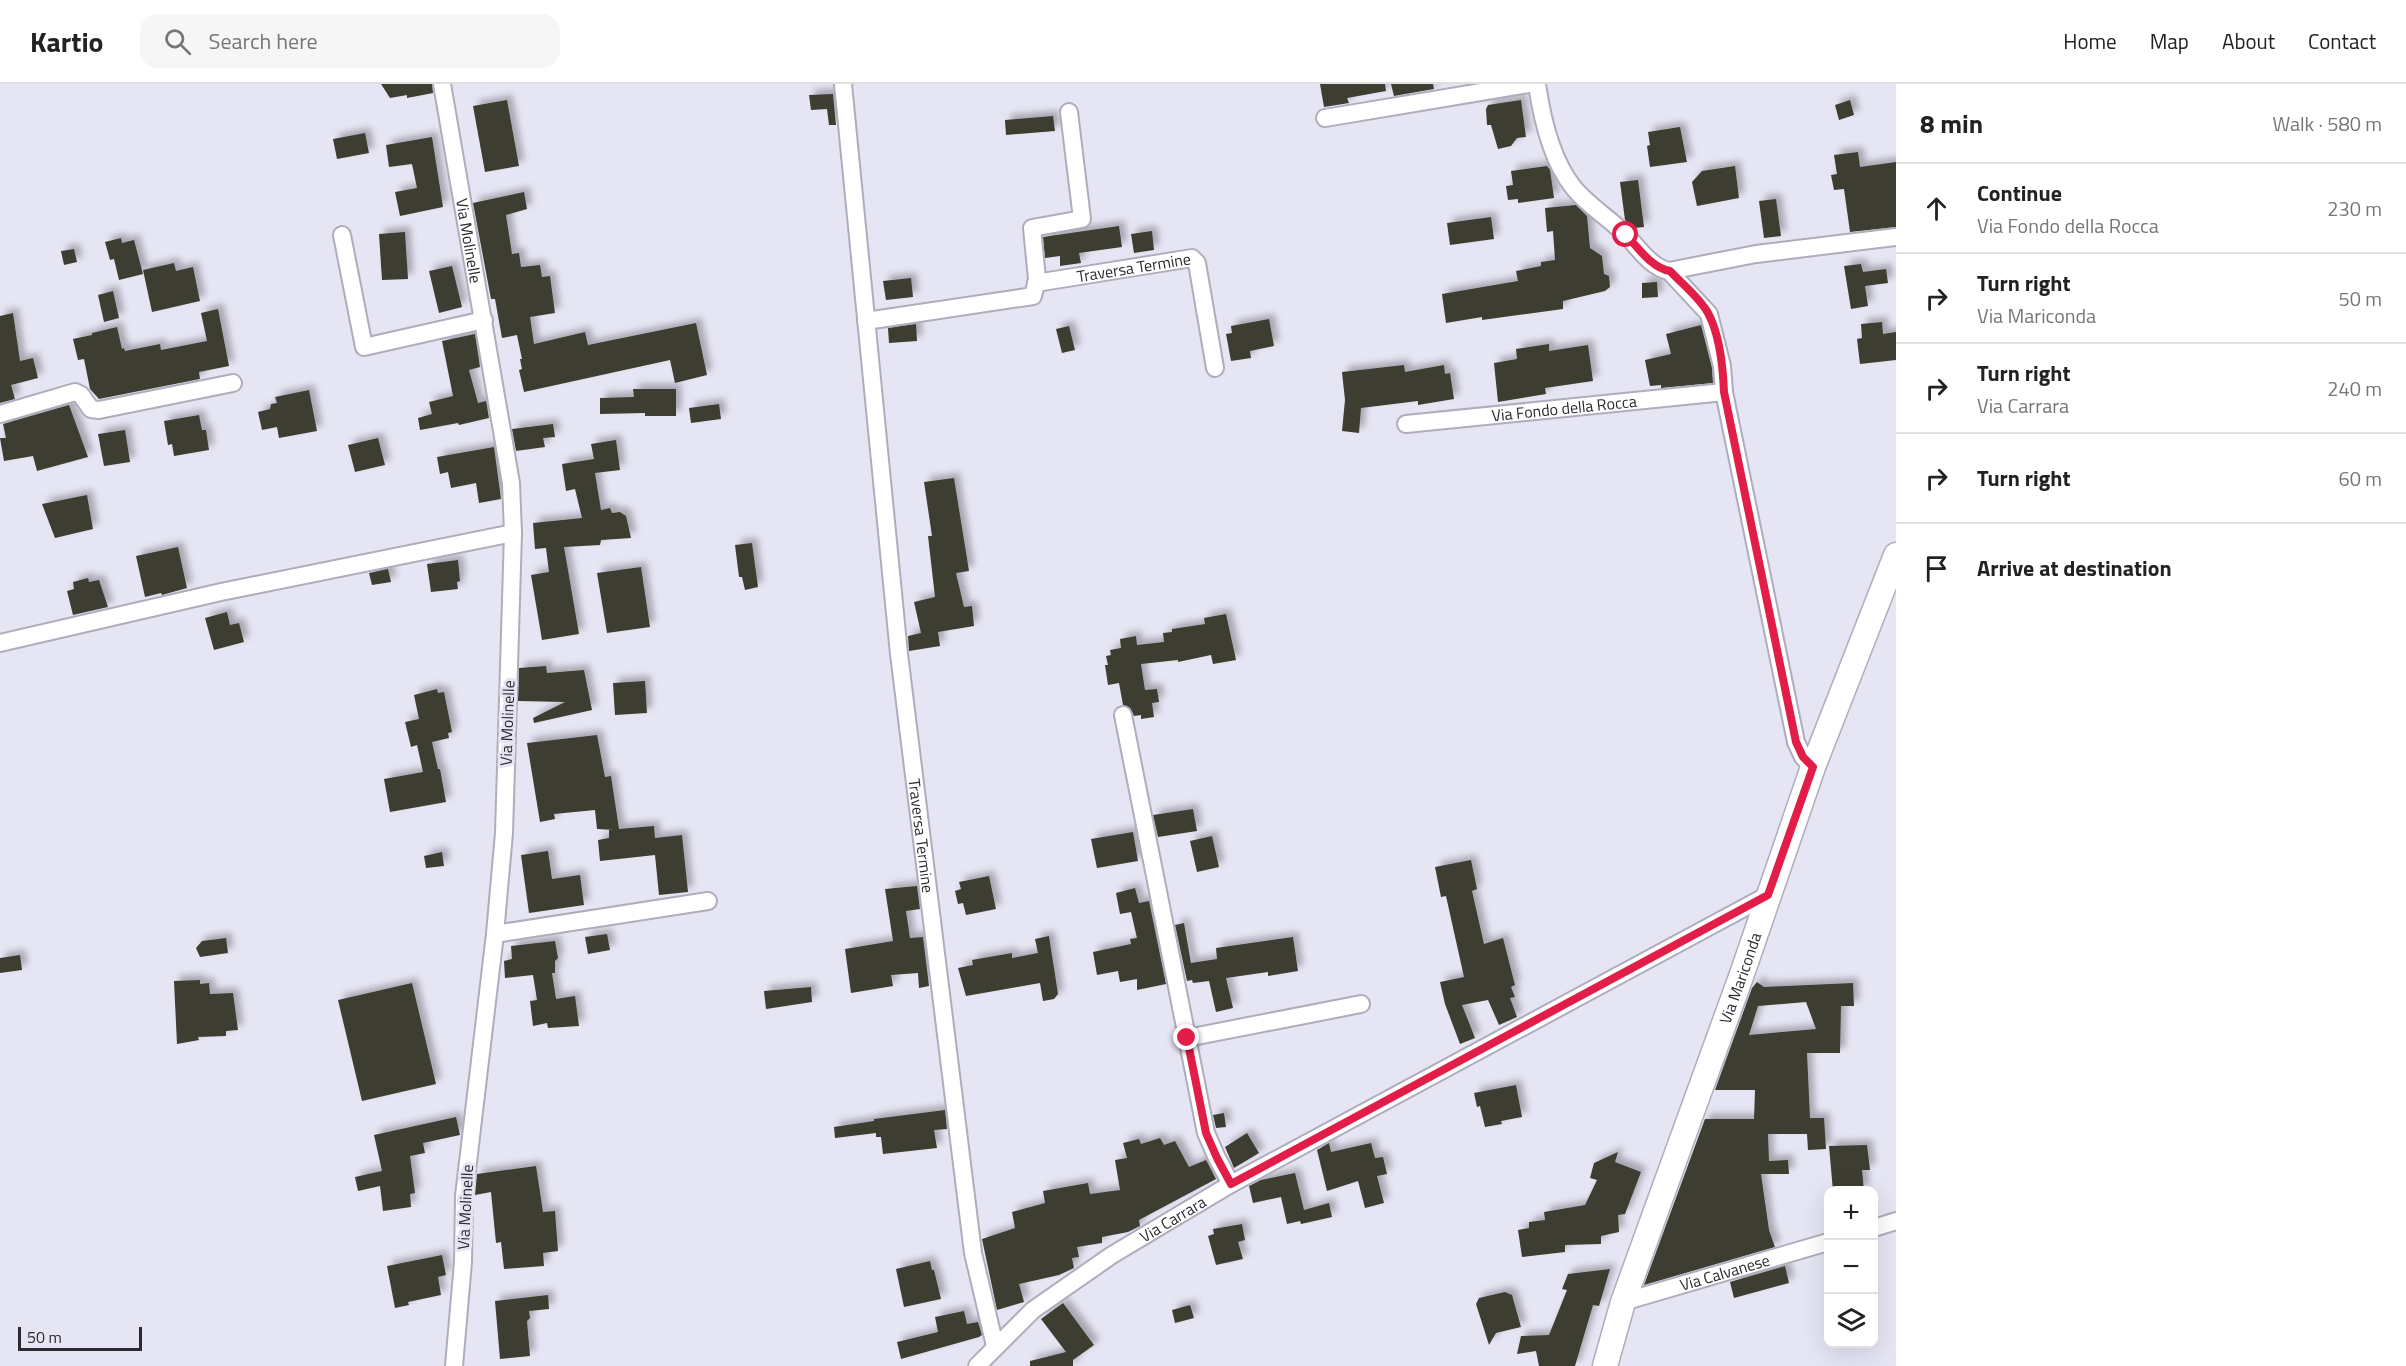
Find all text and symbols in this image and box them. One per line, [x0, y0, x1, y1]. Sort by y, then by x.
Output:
search box [140, 14, 560, 68]
text: Kartio [30, 20, 104, 63]
text: Search here [209, 24, 318, 58]
icon: search [161, 25, 194, 58]
text: Home [2063, 25, 2117, 57]
text: Map [2150, 25, 2189, 57]
text: About [2222, 25, 2275, 57]
text: Contact [2308, 25, 2376, 57]
text: 8 min [1920, 104, 1983, 143]
text: Walk · 580 m [2273, 108, 2382, 139]
text: Continue [1977, 176, 2062, 210]
icon: ahead [1920, 192, 1953, 225]
text: 230 m [2327, 193, 2382, 224]
street label: Via Molinelle [450, 196, 488, 285]
text: Via Fondo della Rocca [1977, 210, 2159, 241]
route start [1612, 221, 1638, 247]
street label: Traversa Termine [1075, 246, 1192, 288]
text: Turn right [1977, 266, 2071, 300]
icon: right [1920, 282, 1953, 315]
text: 50 m [2338, 283, 2382, 314]
text: Via Mariconda [1977, 300, 2096, 331]
text: Turn right [1977, 356, 2071, 390]
icon: right [1920, 372, 1953, 405]
text: 240 m [2327, 373, 2382, 404]
street label: Via Fondo della Rocca [1491, 389, 1638, 427]
text: Via Carrara [1977, 390, 2069, 421]
text: Turn right [1977, 461, 2071, 495]
icon: right [1920, 462, 1953, 495]
text: 60 m [2338, 463, 2382, 494]
text: Arrive at destination [1977, 551, 2172, 585]
icon: arrive [1920, 552, 1953, 585]
street label: Via Molinelle [494, 680, 520, 766]
street label: Traversa Termine [903, 777, 940, 894]
street label: Via Mariconda [1713, 929, 1767, 1027]
route end [1173, 1024, 1199, 1050]
street label: Via Molinelle [451, 1164, 479, 1250]
map controls [1824, 1186, 1878, 1348]
button: + [1824, 1186, 1878, 1240]
street label: Via Carrara [1135, 1190, 1210, 1248]
button: − [1824, 1240, 1878, 1294]
street label: Via Calvanese [1677, 1248, 1773, 1297]
button: layers [1824, 1294, 1878, 1348]
scale bar [18, 1324, 142, 1352]
text: 50 m [27, 1325, 62, 1349]

